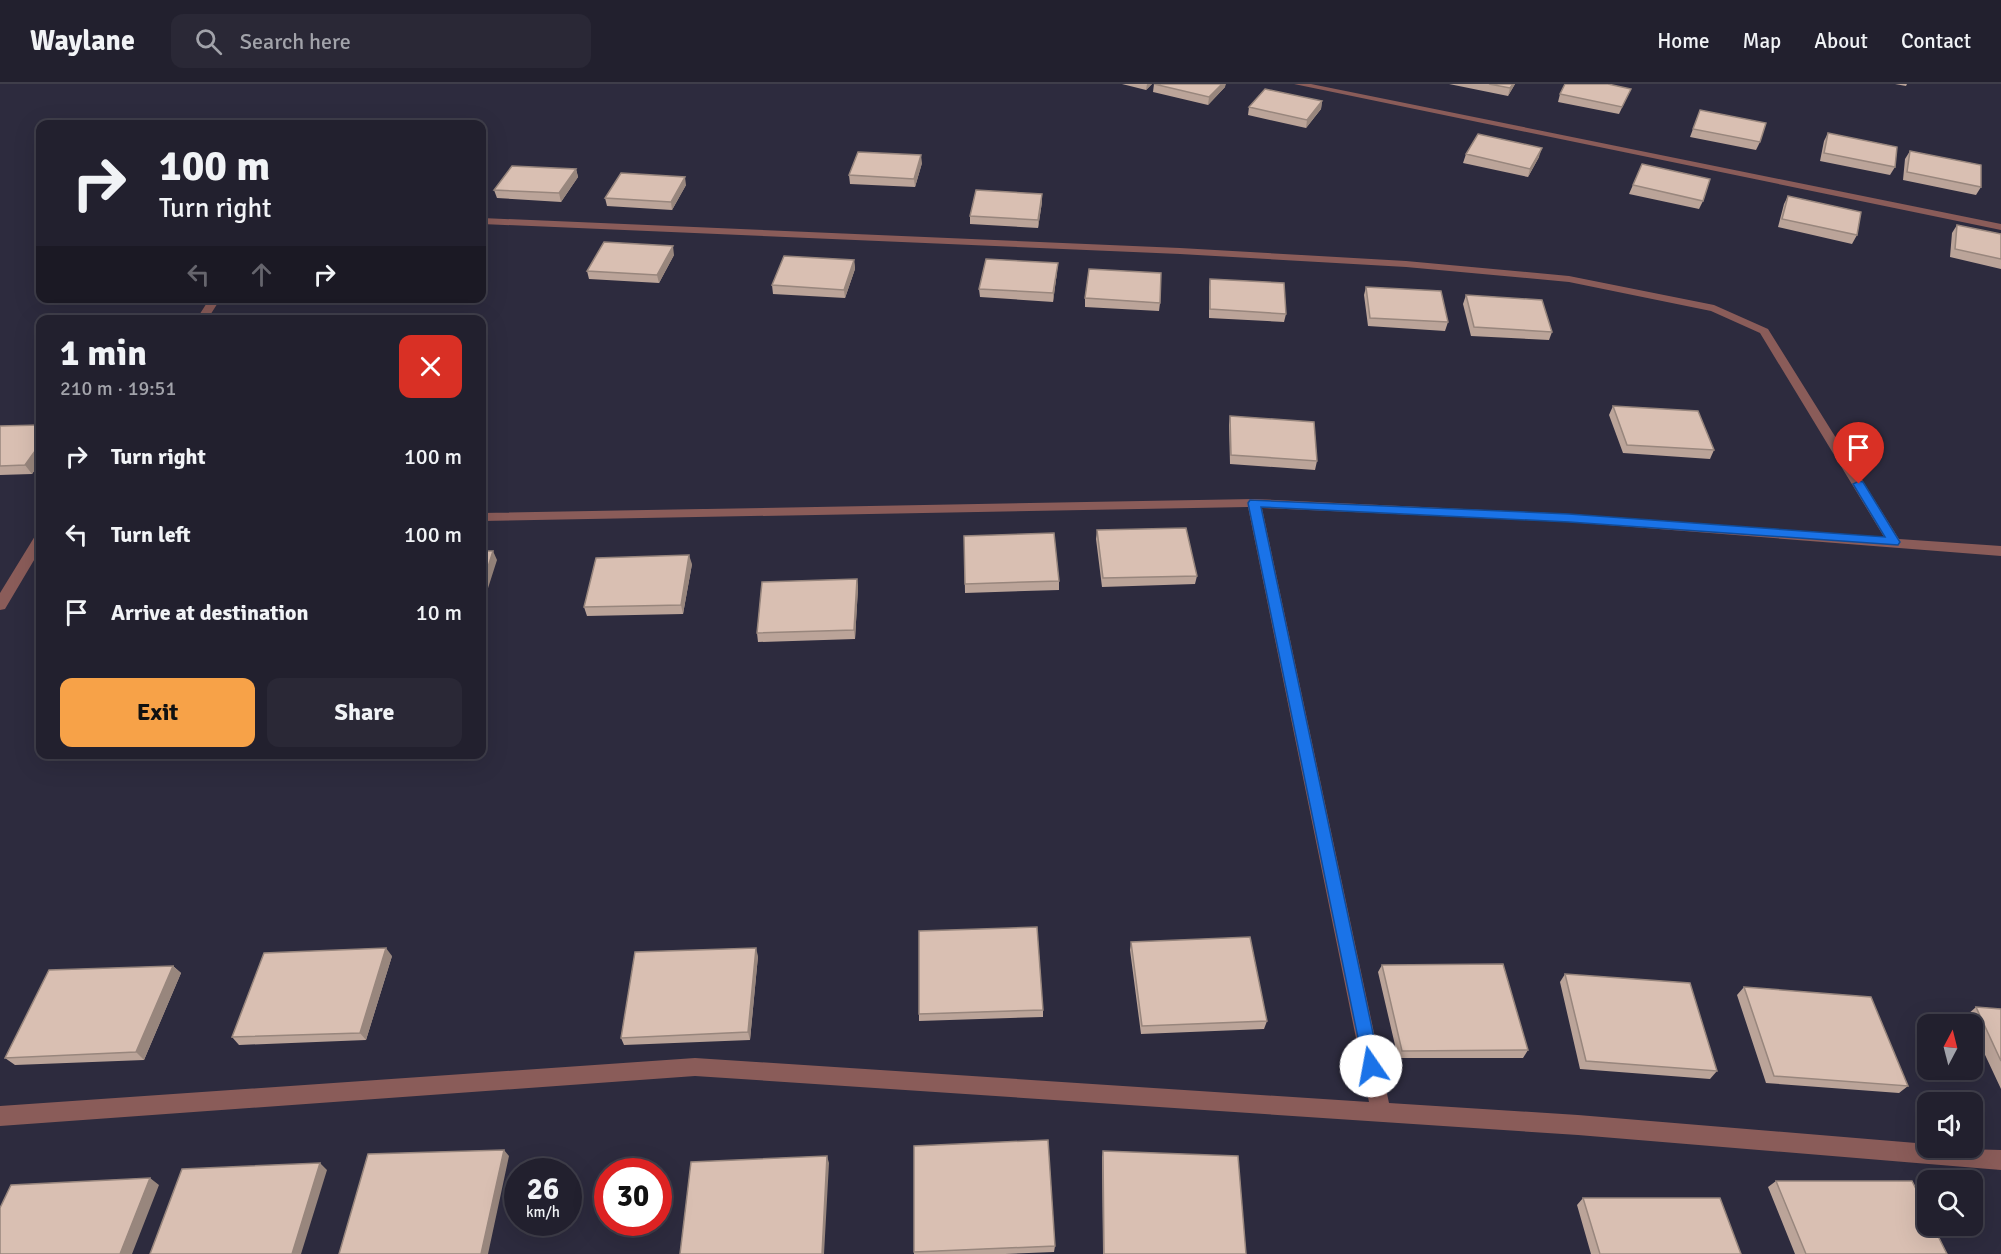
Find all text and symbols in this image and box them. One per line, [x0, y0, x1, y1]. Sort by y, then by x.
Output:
search box [171, 14, 591, 68]
text: Waylane [30, 24, 135, 58]
icon: search [192, 25, 225, 58]
text: Search here [240, 28, 351, 55]
text: Home [1657, 28, 1710, 54]
text: Map [1743, 28, 1781, 54]
text: About [1814, 28, 1868, 54]
text: Contact [1901, 28, 1971, 54]
text: 100 m [159, 141, 270, 192]
icon: right [60, 144, 138, 222]
text: Turn right [159, 192, 272, 225]
icon: left [182, 258, 215, 291]
icon: ahead [245, 258, 278, 291]
icon: right [308, 258, 341, 291]
text: 1 min [60, 331, 147, 376]
button: close [399, 335, 462, 398]
text: 210 m · 19:51 [60, 376, 176, 401]
pin [1833, 422, 1884, 484]
icon: arrive [1842, 431, 1875, 464]
icon: right [60, 440, 93, 473]
text: Turn right [111, 443, 206, 470]
text: 100 m [404, 443, 462, 470]
icon: left [60, 518, 93, 551]
text: Turn left [111, 521, 191, 548]
text: 100 m [404, 521, 462, 548]
icon: arrive [60, 596, 93, 629]
text: Arrive at destination [111, 599, 308, 626]
text: 10 m [416, 599, 462, 626]
button: Exit [60, 678, 255, 747]
button: Share [267, 678, 462, 747]
north arrow [1917, 1014, 1983, 1080]
map controls [1917, 1014, 1983, 1236]
position arrow [1339, 1034, 1403, 1098]
button: sound [1917, 1092, 1983, 1158]
speed limit sign: 30 [594, 1158, 672, 1236]
button: search [1917, 1170, 1983, 1236]
text: 26 [527, 1171, 559, 1208]
text: km/h [526, 1203, 560, 1221]

